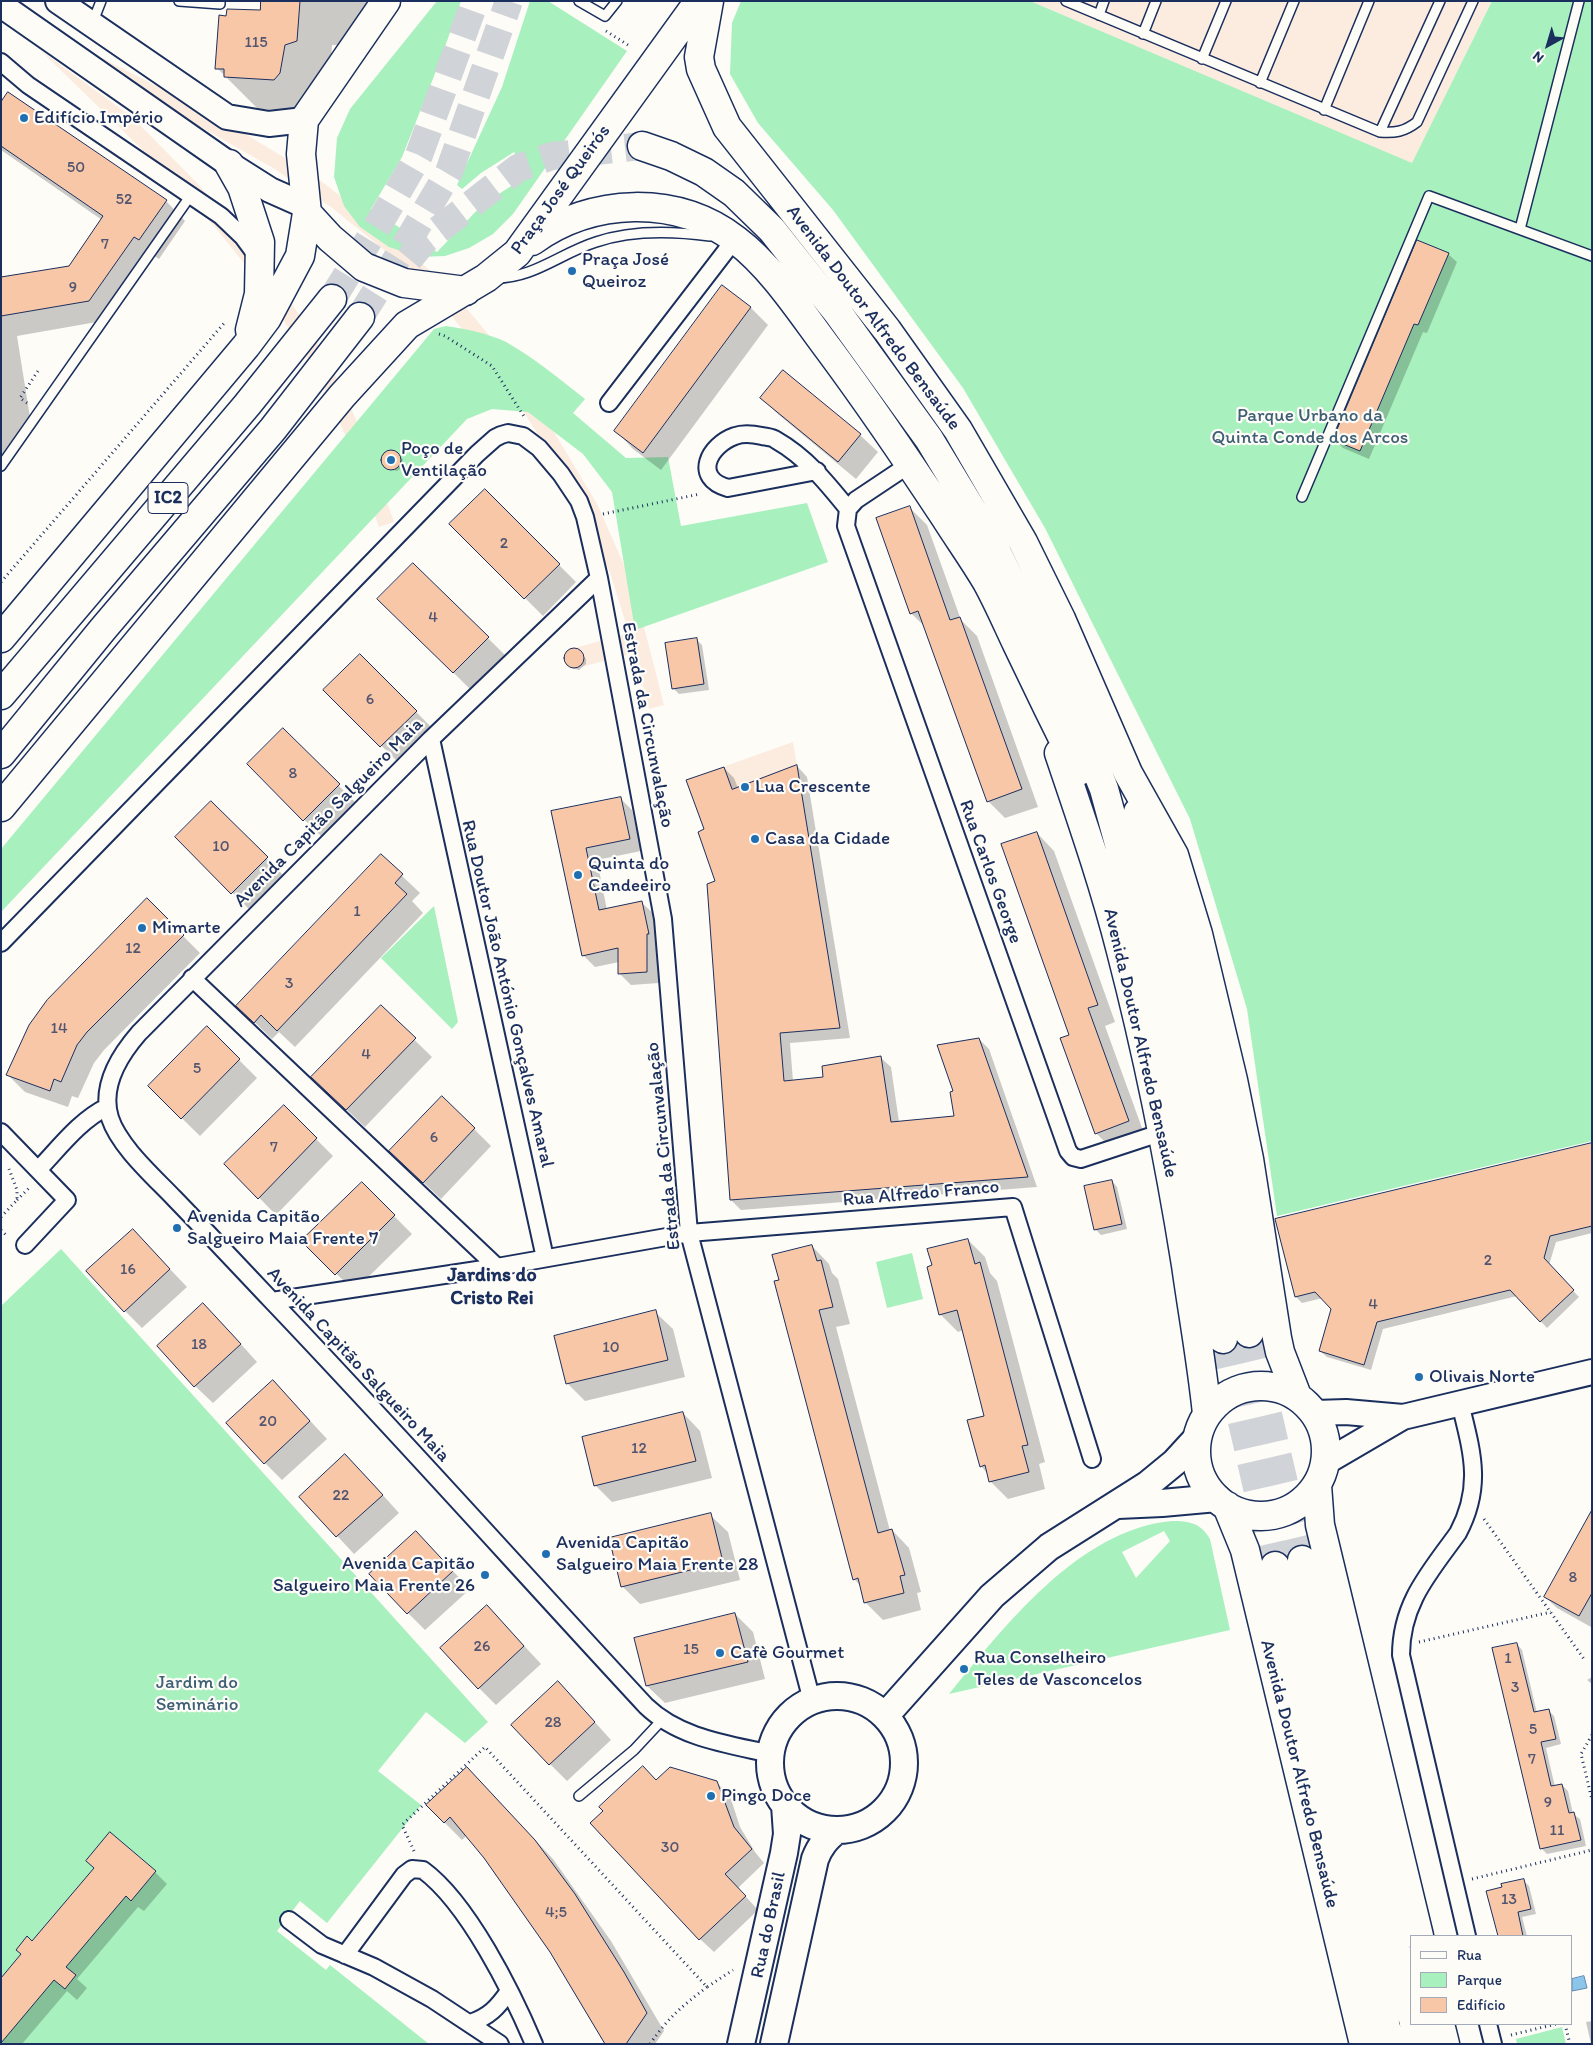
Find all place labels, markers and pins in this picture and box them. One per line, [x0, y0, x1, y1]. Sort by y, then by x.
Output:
place label: Edifício Império [34, 107, 163, 129]
marker: Edifício Império [18, 112, 30, 124]
place label: Praça José Queiroz [582, 249, 669, 293]
marker: Praça José Queiroz [566, 265, 578, 277]
place label: Poço de Ventilação [401, 438, 487, 482]
marker: Poço de Ventilação [385, 454, 397, 466]
place label: Lua Crescente [755, 776, 871, 798]
marker: Lua Crescente [739, 781, 751, 793]
place label: Casa da Cidade [765, 828, 890, 850]
marker: Casa da Cidade [749, 833, 761, 845]
place label: Quinta do Candeeiro [588, 853, 671, 897]
marker: Quinta do Candeeiro [572, 869, 584, 881]
place label: Mimarte [152, 917, 221, 939]
marker: Mimarte [136, 922, 148, 934]
place label: Avenida Capitão Salgueiro Maia Frente 7 [187, 1206, 378, 1250]
marker: Avenida Capitão Salgueiro Maia Frente 7 [171, 1222, 183, 1234]
place label: Olivais Norte [1429, 1366, 1535, 1388]
marker: Olivais Norte [1413, 1371, 1425, 1383]
place label: Avenida Capitão Salgueiro Maia Frente 28 [556, 1532, 758, 1576]
marker: Avenida Capitão Salgueiro Maia Frente 28 [540, 1548, 552, 1560]
place label: Avenida Capitão Salgueiro Maia Frente 26 [273, 1553, 475, 1597]
marker: Avenida Capitão Salgueiro Maia Frente 26 [479, 1569, 491, 1581]
place label: Cafè Gourmet [730, 1642, 844, 1664]
marker: Cafè Gourmet [714, 1647, 726, 1659]
place label: Rua Conselheiro Teles de Vasconcelos [974, 1647, 1142, 1691]
marker: Rua Conselheiro Teles de Vasconcelos [958, 1663, 970, 1675]
place label: Pingo Doce [721, 1785, 811, 1807]
marker: Pingo Doce [705, 1790, 717, 1802]

